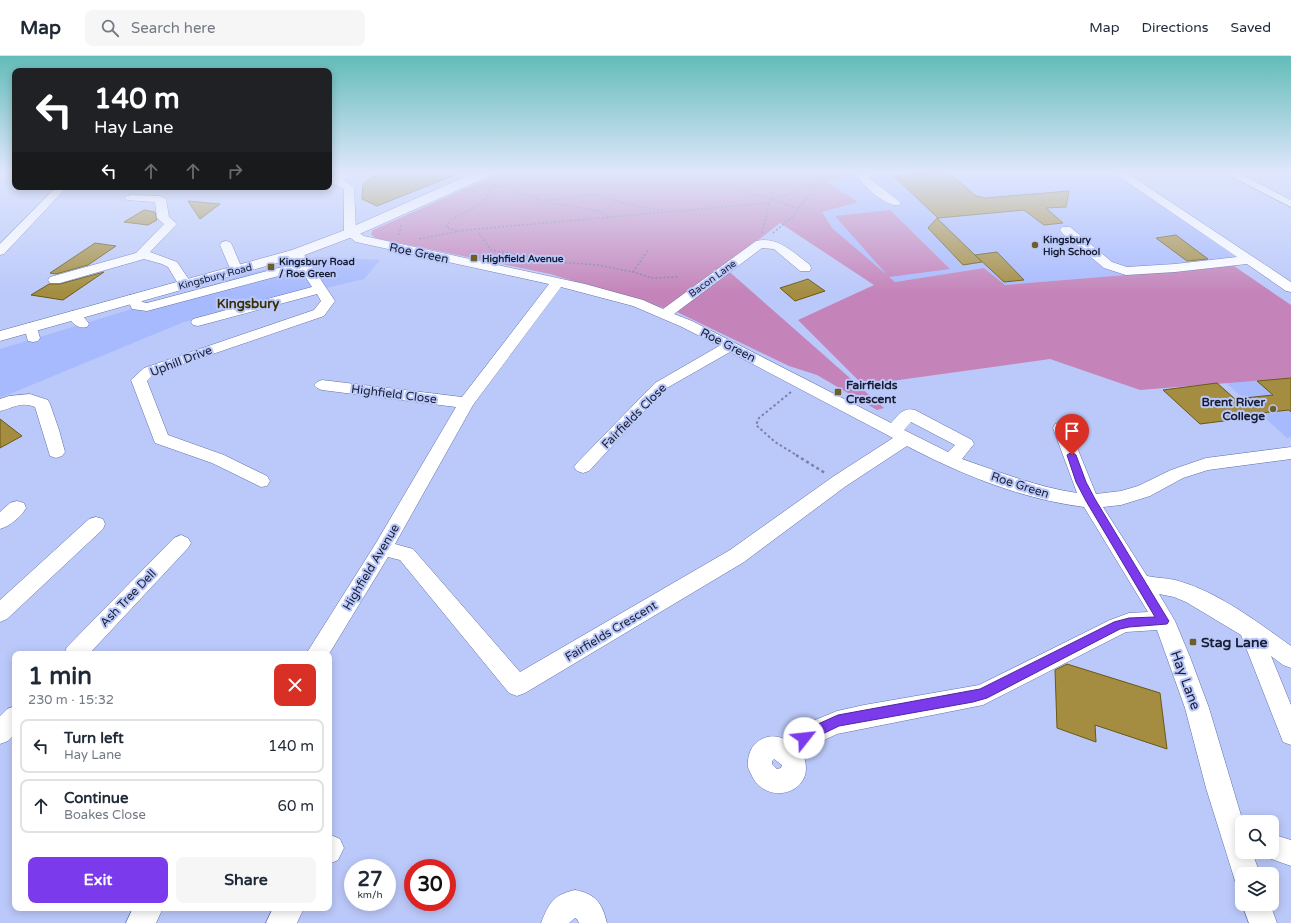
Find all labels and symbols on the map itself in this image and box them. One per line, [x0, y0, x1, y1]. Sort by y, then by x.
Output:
place label: Kingsbury High School [1043, 234, 1100, 258]
street label: Roe Green [388, 240, 450, 266]
marker: Kingsbury High School [1030, 240, 1040, 250]
marker: Highfield Avenue [469, 253, 479, 263]
place label: Highfield Avenue [482, 253, 564, 265]
place label: Kingsbury Road / Roe Green [279, 256, 355, 280]
street label: Bacon Lane [687, 257, 739, 300]
street label: Kingsbury Road [177, 261, 253, 293]
marker: Kingsbury Road / Roe Green [266, 262, 276, 272]
district label: Kingsbury [217, 296, 279, 312]
street label: Roe Green [698, 325, 758, 365]
street label: Uphill Drive [148, 343, 214, 379]
place label: Fairfields Crescent [846, 378, 898, 406]
street label: Fairfields Close [599, 381, 669, 451]
street label: Highfield Close [350, 382, 438, 406]
marker: Fairfields Crescent [833, 387, 843, 397]
place label: Brent River College [1201, 395, 1265, 424]
marker: Brent River College [1268, 404, 1278, 414]
pin [1055, 414, 1089, 455]
street label: Roe Green [989, 469, 1051, 501]
street label: Highfield Avenue [340, 521, 402, 612]
street label: Ash Tree Dell [97, 566, 159, 630]
street label: Fairfields Crescent [563, 598, 660, 664]
place label: Stag Lane [1201, 634, 1267, 651]
marker: Stag Lane [1188, 637, 1198, 647]
street label: Hay Lane [1167, 648, 1204, 712]
position arrow [783, 717, 825, 759]
speed limit sign: 30 [404, 859, 456, 911]

